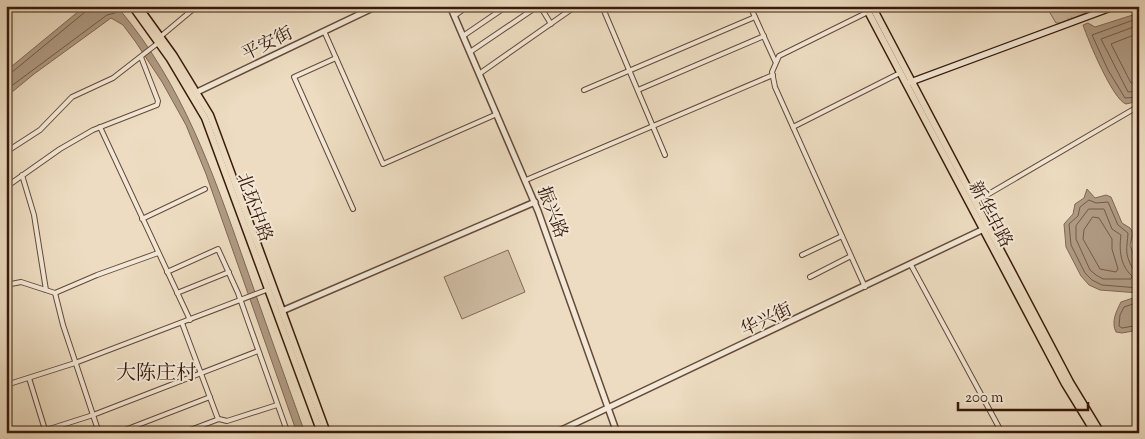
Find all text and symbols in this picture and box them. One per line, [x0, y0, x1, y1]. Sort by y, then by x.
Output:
street label: 平安街 [238, 21, 298, 68]
street label: 北环中路 [229, 169, 278, 246]
street label: 新华中路 [961, 177, 1018, 253]
street label: 振兴路 [529, 183, 573, 243]
street label: 华兴街 [737, 298, 797, 344]
district label: 大陈庄村 [116, 360, 196, 389]
scale bar [958, 379, 1088, 411]
text: 200 m [965, 388, 1004, 409]

